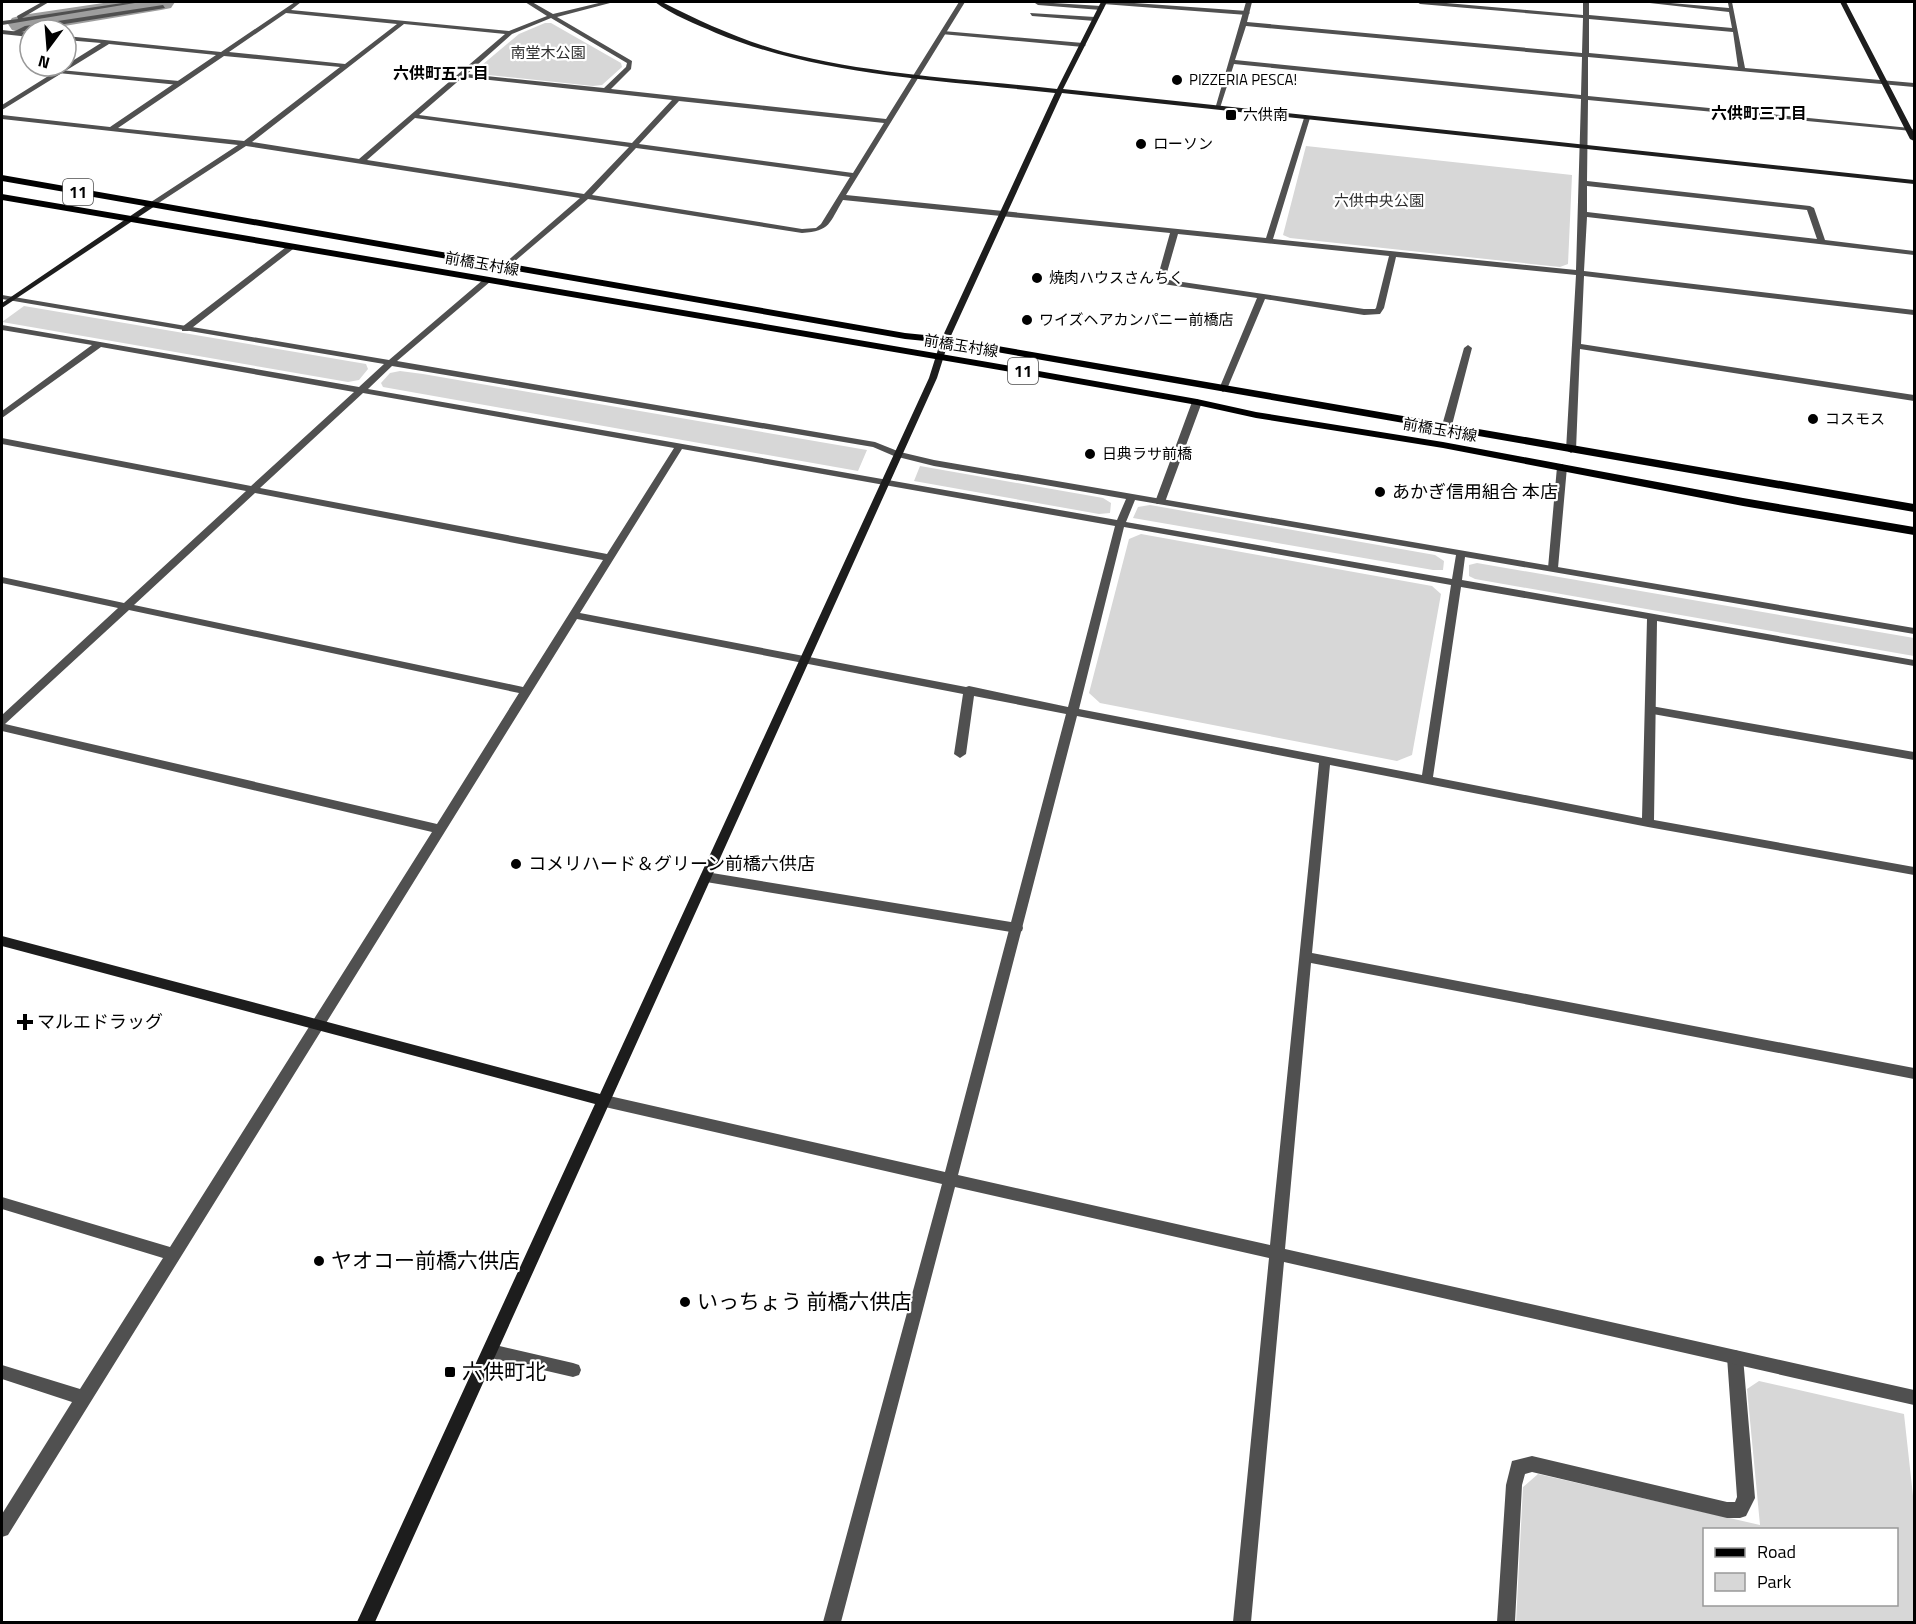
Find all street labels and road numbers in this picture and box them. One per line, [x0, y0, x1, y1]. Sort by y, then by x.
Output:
road number: 11 [63, 179, 93, 205]
street label: 前橋玉村線 [443, 246, 521, 281]
street label: 前橋玉村線 [922, 328, 1000, 363]
road number: 11 [1008, 358, 1038, 384]
street label: 前橋玉村線 [1401, 412, 1479, 447]

